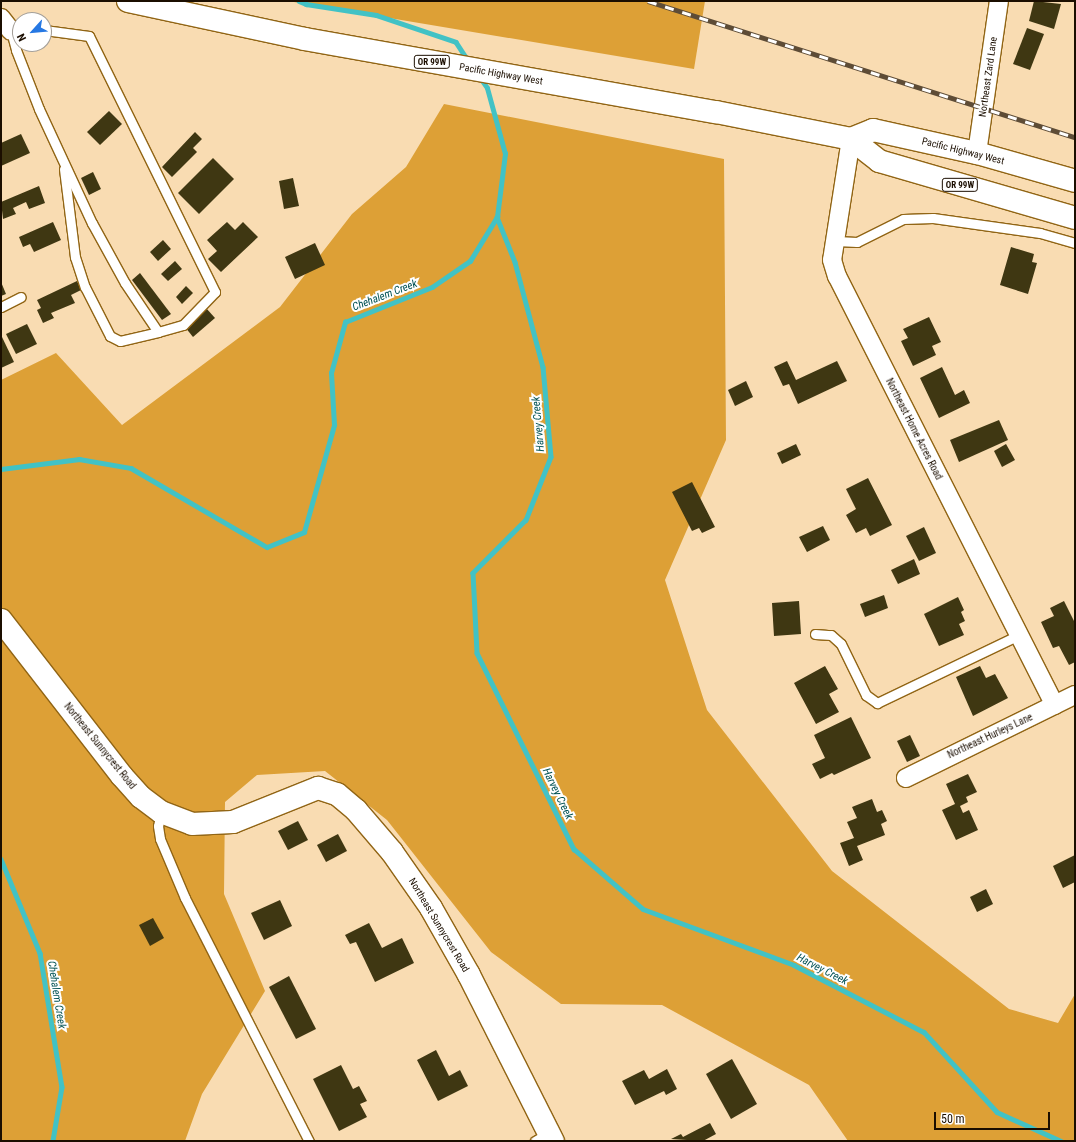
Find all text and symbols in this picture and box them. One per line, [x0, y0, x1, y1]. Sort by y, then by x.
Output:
north arrow [12, 12, 52, 52]
text: N [14, 31, 29, 43]
street label: Northeast Zard Lane [976, 36, 1000, 118]
road number: OR 99W [413, 55, 451, 69]
street label: Pacific Highway West [458, 61, 544, 87]
street label: Pacific Highway West [920, 135, 1006, 167]
road number: OR 99W [941, 178, 979, 192]
water label: Chehalem Creek [351, 278, 419, 314]
street label: Northeast Home Acres Road [883, 376, 945, 482]
water label: Harvey Creek [530, 396, 548, 452]
street label: Northeast Sunnycrest Road [61, 700, 139, 792]
street label: Northeast Hurleys Lane [945, 711, 1035, 761]
water label: Harvey Creek [539, 766, 575, 822]
street label: Northeast Sunnycrest Road [406, 876, 472, 974]
water label: Harvey Creek [794, 952, 850, 988]
water label: Chehalem Creek [44, 960, 68, 1030]
scale bar [936, 1104, 1052, 1130]
text: 50 m [941, 1112, 965, 1126]

